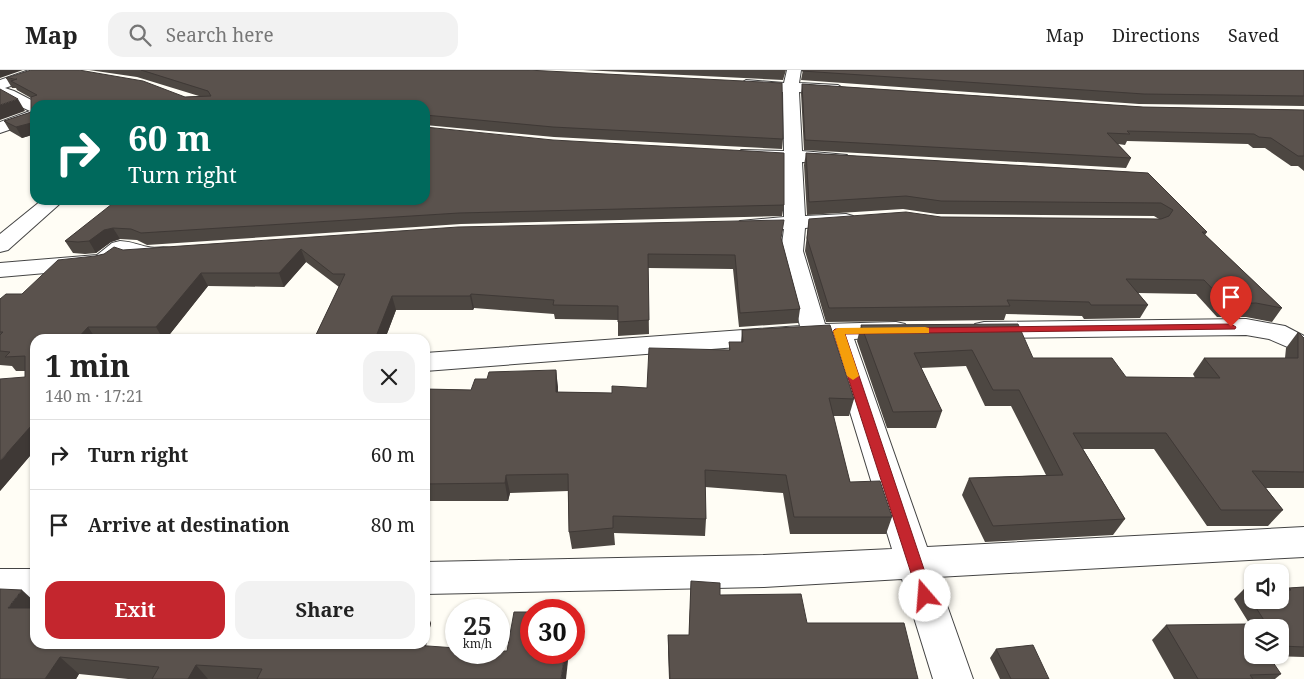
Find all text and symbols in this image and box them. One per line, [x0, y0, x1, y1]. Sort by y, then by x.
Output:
search box [108, 12, 458, 57]
text: Map [25, 18, 78, 51]
icon: search [126, 21, 154, 49]
text: Search here [166, 22, 274, 48]
text: Map [1046, 23, 1084, 47]
text: Directions [1112, 23, 1200, 47]
text: Saved [1228, 23, 1279, 47]
text: 60 m [128, 114, 211, 161]
icon: right [45, 120, 110, 185]
text: Turn right [128, 159, 237, 189]
pin [1210, 276, 1252, 327]
icon: arrive [1217, 283, 1245, 311]
text: 1 min [45, 345, 130, 386]
button: close [363, 351, 415, 403]
text: 140 m · 17:21 [45, 385, 144, 407]
icon: right [45, 441, 73, 469]
text: Turn right [88, 442, 188, 468]
text: 60 m [371, 442, 415, 468]
icon: arrive [45, 511, 73, 539]
text: Arrive at destination [88, 512, 290, 538]
text: 80 m [371, 512, 415, 538]
map controls [1244, 564, 1289, 664]
button: sound [1244, 564, 1289, 609]
position arrow [898, 569, 950, 621]
button: Exit [45, 581, 225, 639]
button: Share [235, 581, 415, 639]
speed limit sign: 30 [520, 599, 585, 664]
text: 25 [463, 608, 492, 642]
button: layers [1244, 619, 1289, 664]
text: km/h [463, 635, 492, 652]

